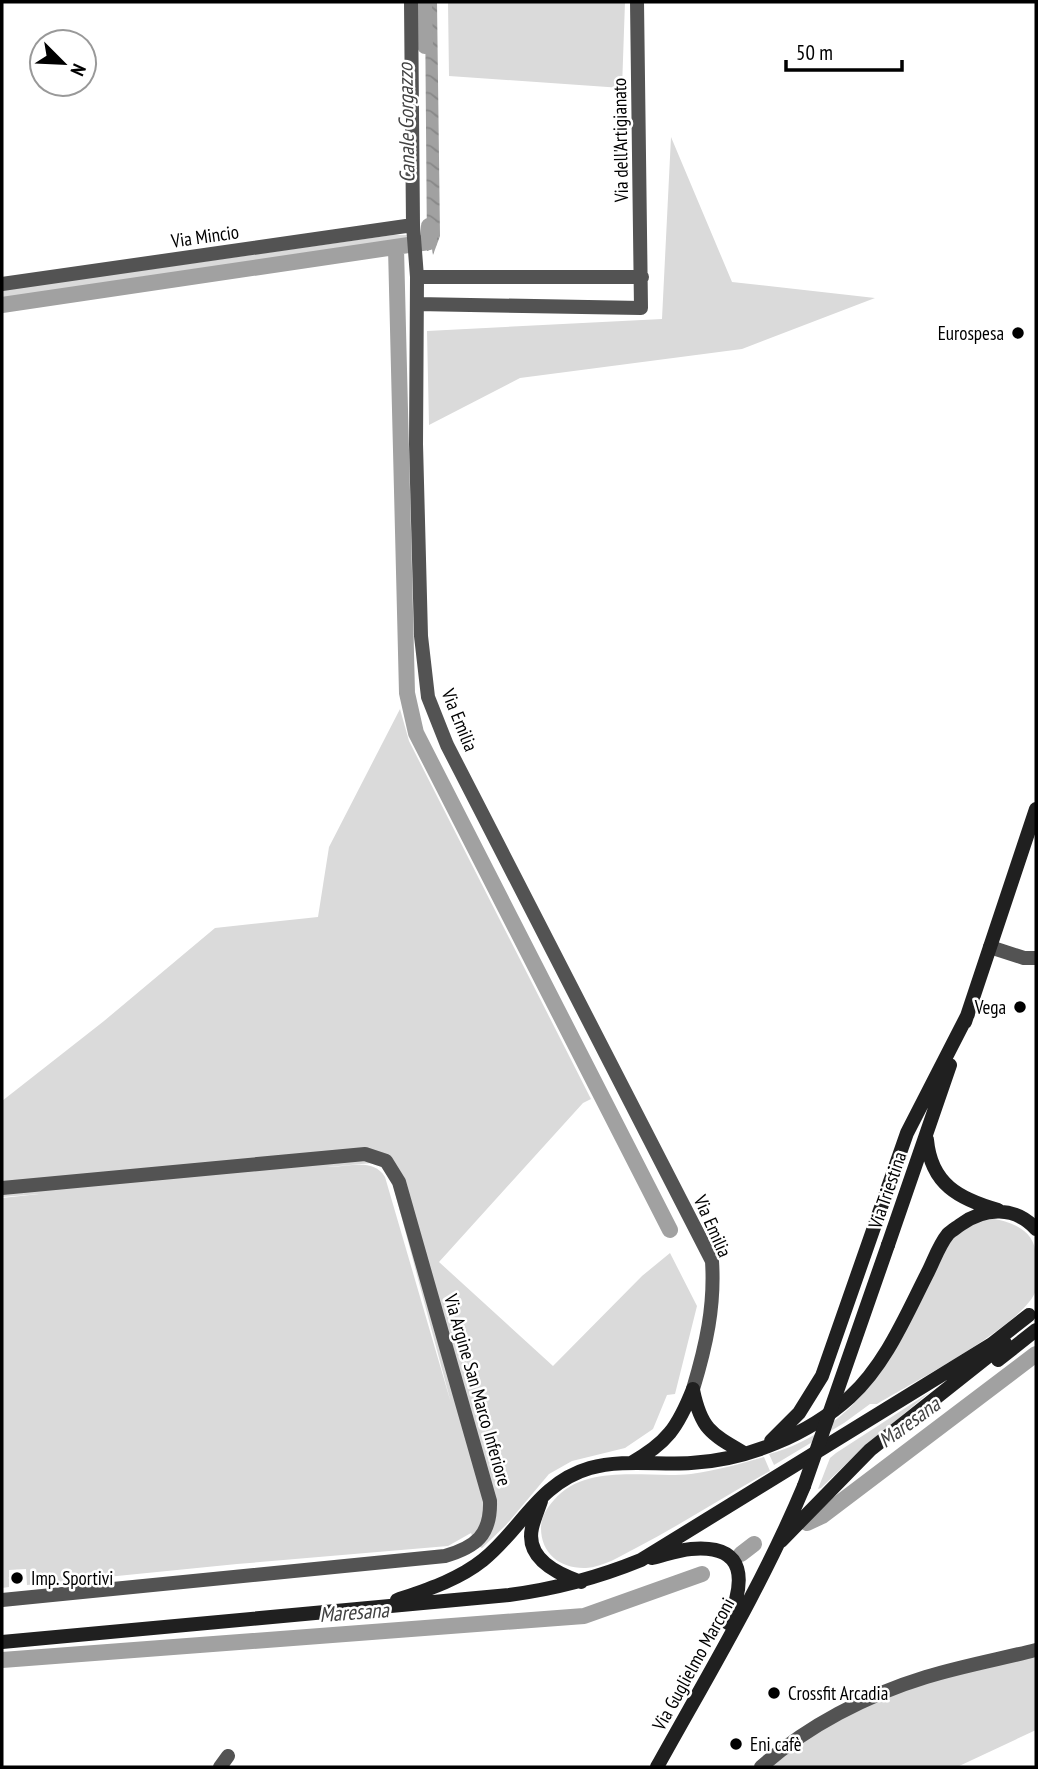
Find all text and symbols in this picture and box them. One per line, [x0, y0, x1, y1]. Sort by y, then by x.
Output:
north arrow [28, 28, 98, 98]
scale bar [786, 28, 902, 72]
text: 50 m [796, 39, 833, 66]
text: N [65, 60, 92, 79]
water label: Canale Gorgazzo [391, 61, 421, 183]
street label: Via dell'Artigianato [607, 78, 633, 203]
street label: Via Mincio [169, 219, 240, 253]
place label: Eurospesa [938, 321, 1004, 345]
marker: Eurospesa [1010, 325, 1026, 341]
street label: Via Emilia [436, 684, 483, 755]
place label: Vega [974, 995, 1006, 1019]
marker: Vega [1012, 999, 1028, 1015]
street label: Via Triestina [862, 1148, 911, 1233]
street label: Via Emilia [688, 1190, 737, 1261]
street label: Via Argine San Marco Inferiore [439, 1290, 517, 1489]
water label: Maresana [873, 1390, 946, 1453]
place label: Imp. Sportivi [31, 1566, 113, 1590]
marker: Imp. Sportivi [9, 1570, 25, 1586]
street label: Via Guglielmo Marconi [646, 1594, 739, 1735]
water label: Maresana [318, 1596, 391, 1628]
place label: Crossfit Arcadia [788, 1681, 888, 1705]
marker: Crossfit Arcadia [766, 1685, 782, 1701]
place label: Eni cafè [750, 1732, 802, 1756]
marker: Eni cafè [728, 1736, 744, 1752]

